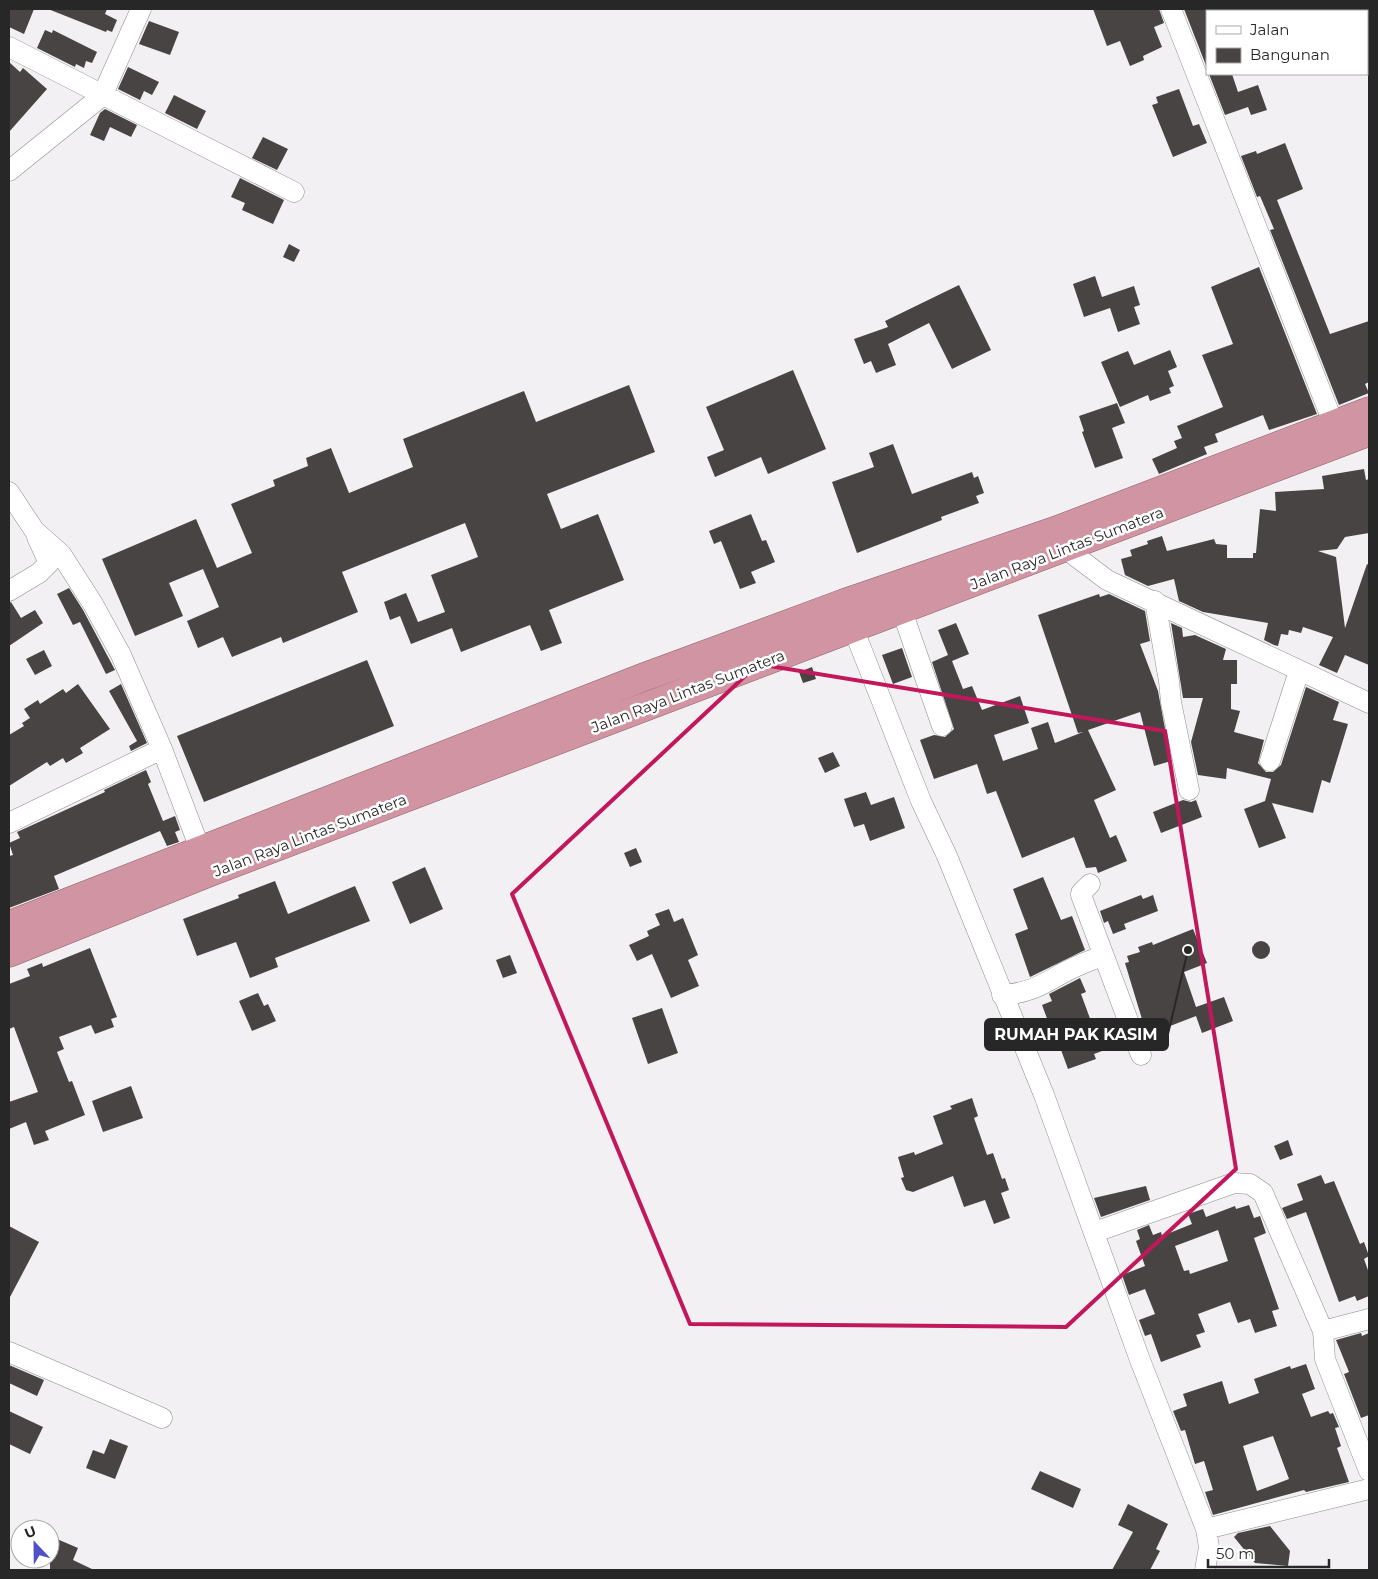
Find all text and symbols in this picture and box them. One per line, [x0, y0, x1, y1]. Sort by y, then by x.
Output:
legend [1206, 10, 1368, 75]
text: Jalan [1249, 20, 1289, 39]
text: Bangunan [1250, 45, 1330, 64]
street label: Jalan Raya Lintas Sumatera [967, 502, 1166, 594]
street label: Jalan Raya Lintas Sumatera [588, 645, 787, 737]
street label: Jalan Raya Lintas Sumatera [210, 789, 409, 881]
callout: RUMAH PAK KASIM [985, 1019, 1168, 1050]
text: RUMAH PAK KASIM [994, 1025, 1158, 1044]
north arrow [10, 1519, 60, 1569]
text: U [22, 1522, 39, 1542]
scale bar [1208, 1536, 1329, 1568]
text: 50 m [1216, 1544, 1254, 1563]

